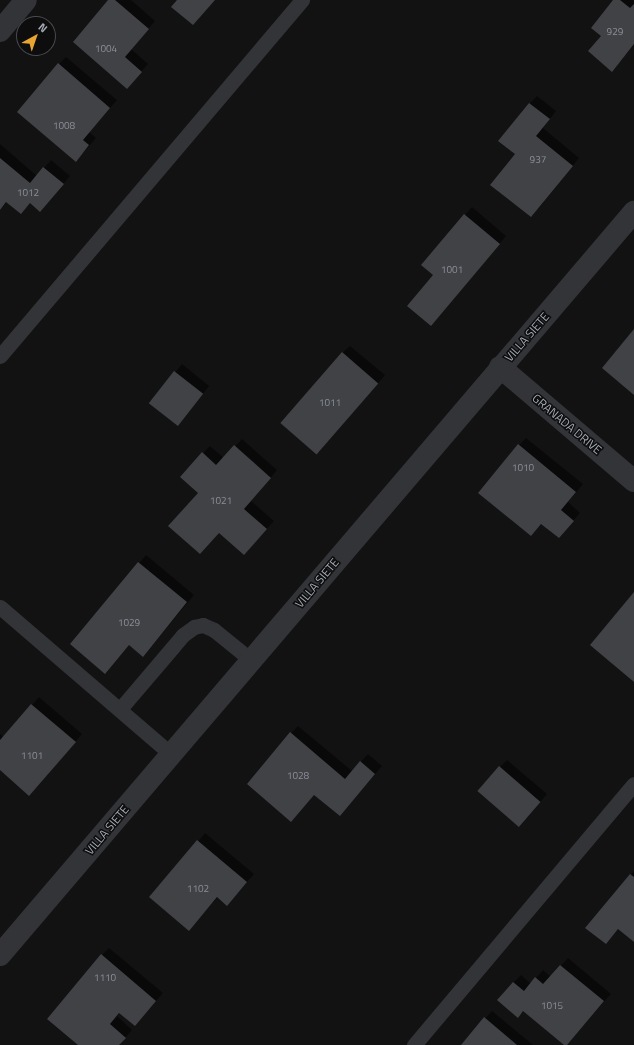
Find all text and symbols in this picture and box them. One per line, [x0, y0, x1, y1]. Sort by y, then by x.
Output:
north arrow [16, 16, 56, 56]
text: N [35, 19, 51, 36]
house number: 929 [607, 26, 623, 38]
house number: 1004 [95, 43, 117, 55]
house number: 1008 [53, 120, 75, 132]
house number: 937 [530, 154, 546, 166]
house number: 1012 [17, 187, 39, 199]
house number: 1001 [441, 264, 463, 276]
street label: VILLA SIETE [502, 310, 552, 364]
street label: GRANADA DRIVE [529, 391, 605, 457]
house number: 1011 [319, 397, 341, 409]
house number: 1010 [512, 462, 534, 474]
house number: 1021 [210, 495, 232, 507]
street label: VILLA SIETE [292, 555, 342, 611]
house number: 1029 [118, 617, 140, 629]
house number: 1101 [21, 750, 43, 762]
house number: 1028 [287, 770, 309, 782]
street label: VILLA SIETE [82, 802, 132, 858]
house number: 1102 [187, 883, 209, 895]
house number: 1110 [94, 972, 116, 984]
house number: 1015 [541, 1000, 563, 1012]

